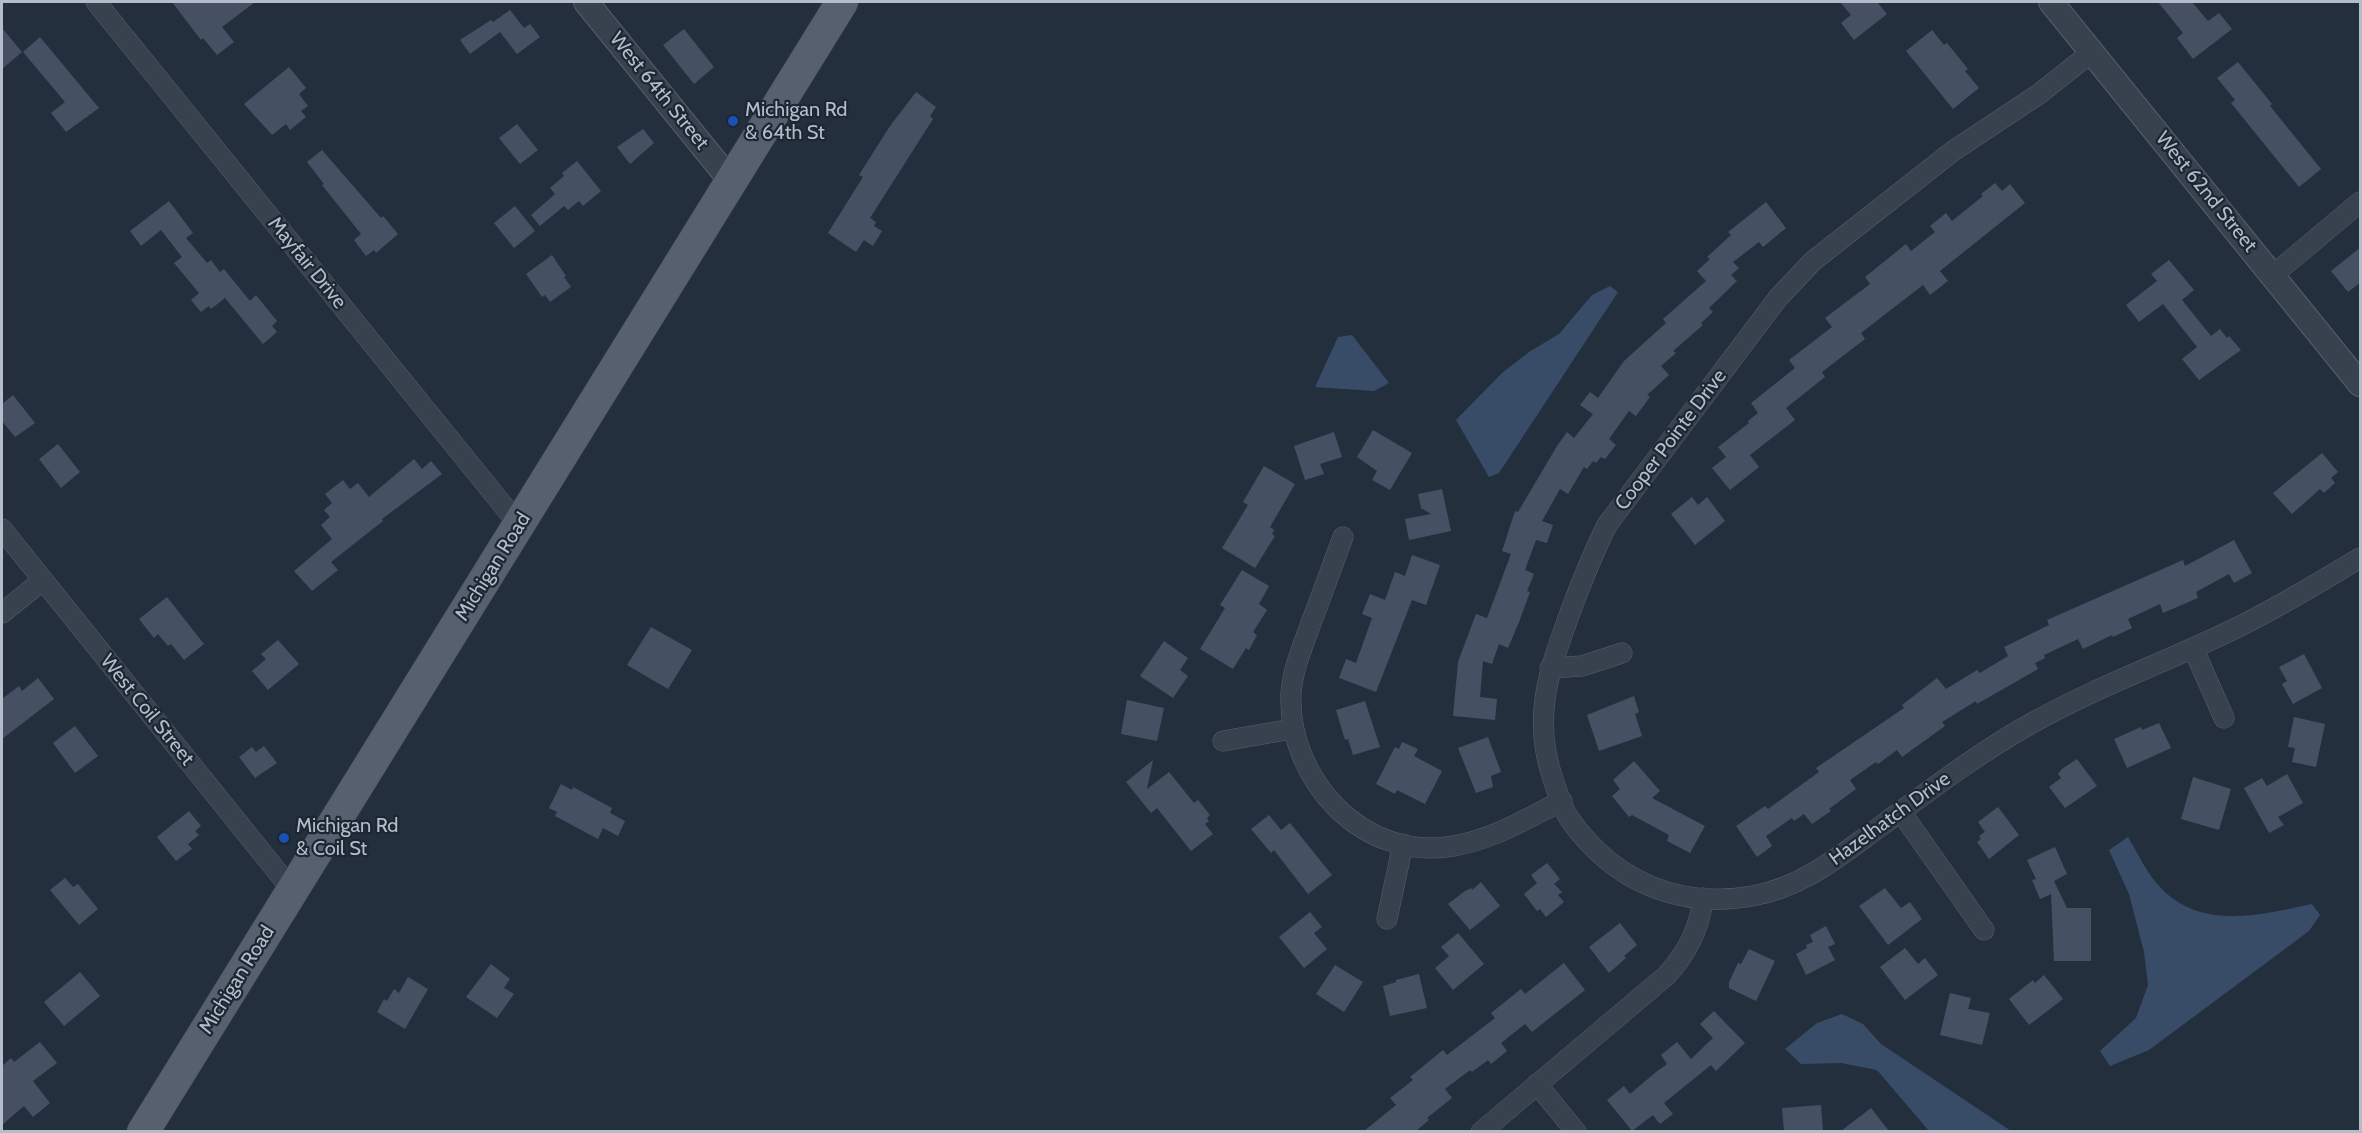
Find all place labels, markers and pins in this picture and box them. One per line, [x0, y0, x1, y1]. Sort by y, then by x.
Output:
place label: Michigan Rd & 64th St [745, 98, 847, 145]
marker: Michigan Rd & 64th St [726, 114, 740, 128]
place label: Michigan Rd & Coil St [296, 814, 398, 861]
marker: Michigan Rd & Coil St [277, 831, 291, 845]

